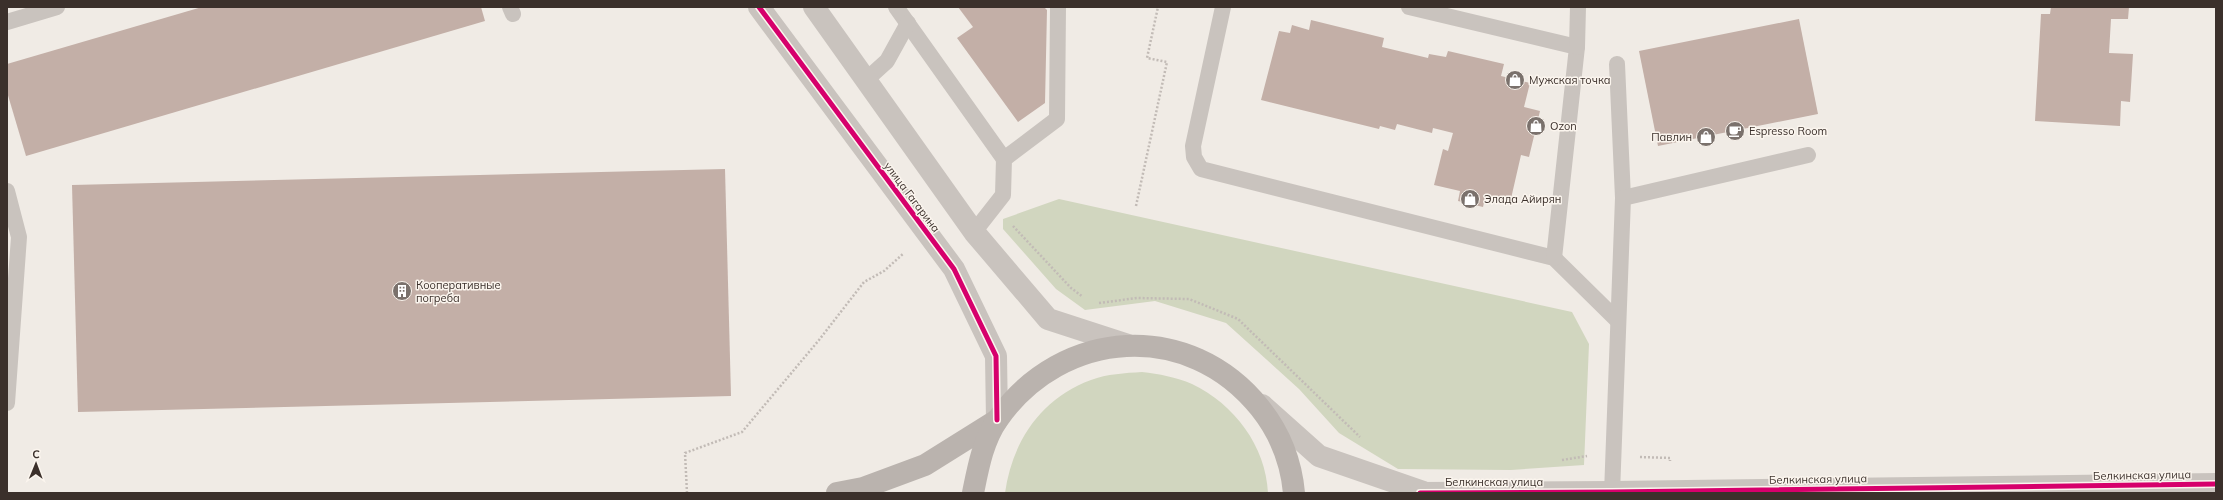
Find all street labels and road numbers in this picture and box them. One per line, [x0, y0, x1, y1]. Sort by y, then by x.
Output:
street label: улица Гагарина [881, 159, 943, 235]
street label: Белкинская улица [2093, 467, 2191, 483]
street label: Белкинская улица [1769, 471, 1867, 487]
street label: Белкинская улица [1445, 475, 1543, 489]

